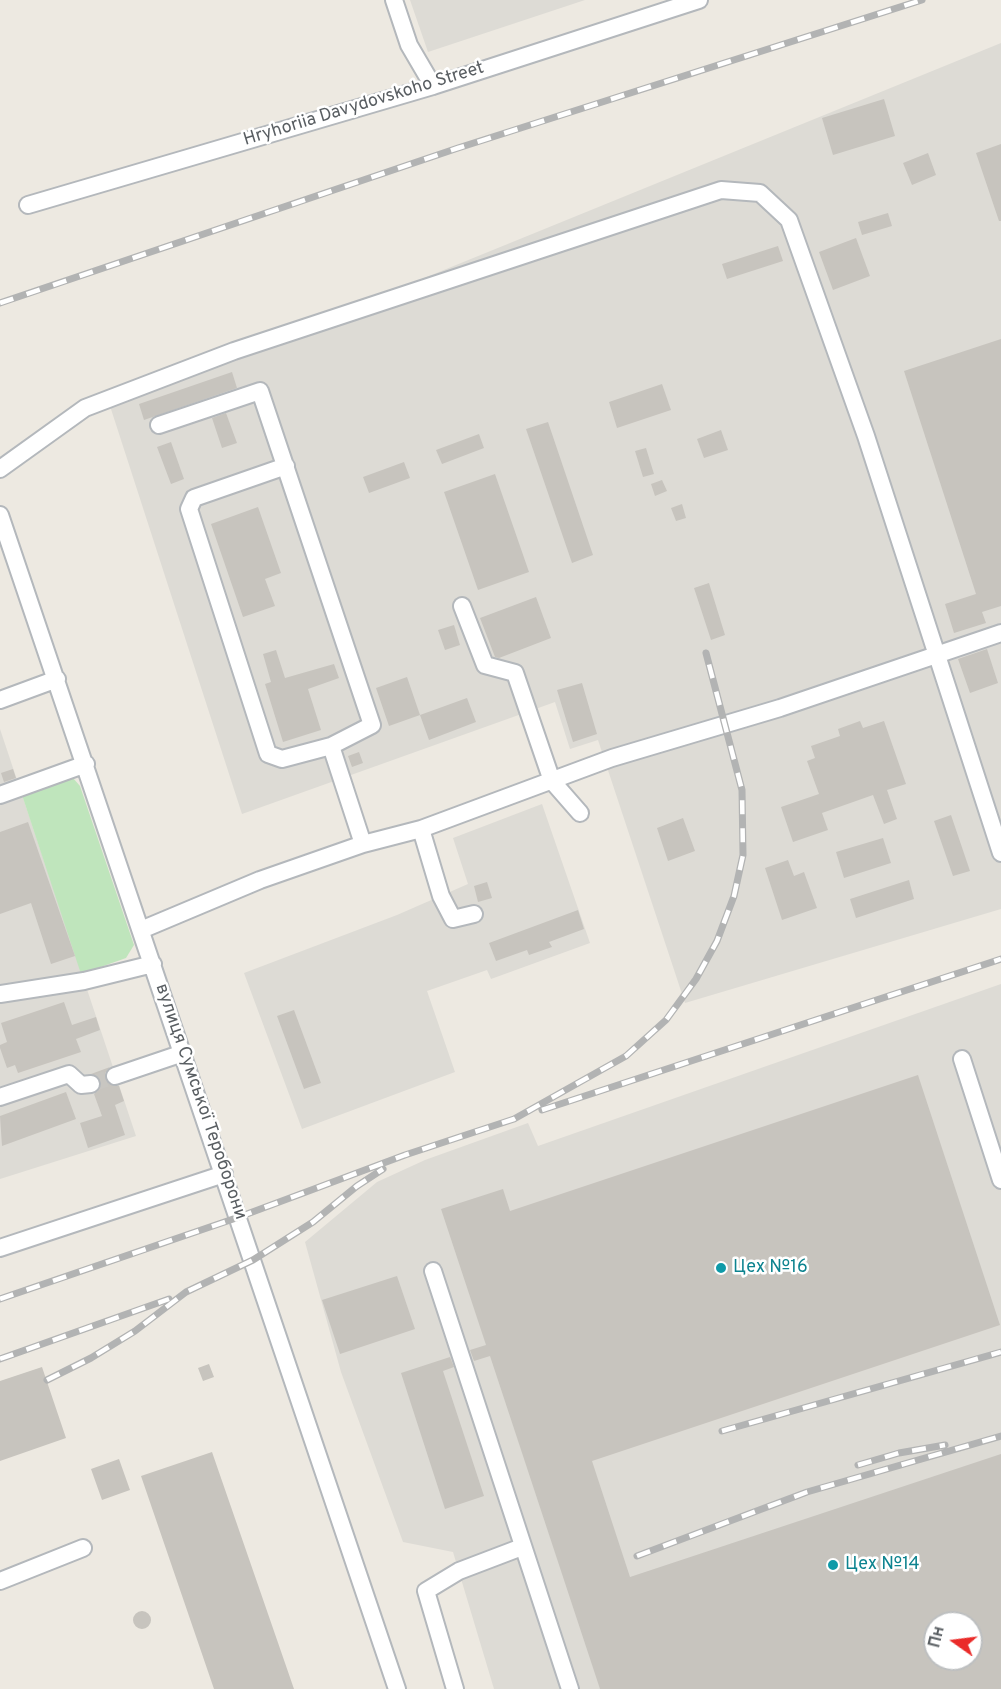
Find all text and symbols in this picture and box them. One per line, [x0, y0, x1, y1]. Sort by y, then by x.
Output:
street label: Hryhoriia Davydovskoho Street [241, 58, 487, 152]
street label: вулиця Сумської Тероборони [149, 981, 251, 1223]
place label: Цех №16 [733, 1257, 808, 1279]
marker: Цех №16 [714, 1261, 728, 1275]
place label: Цех №14 [845, 1554, 920, 1576]
marker: Цех №14 [826, 1558, 840, 1572]
north arrow [923, 1611, 983, 1671]
text: Пн [925, 1624, 950, 1650]

